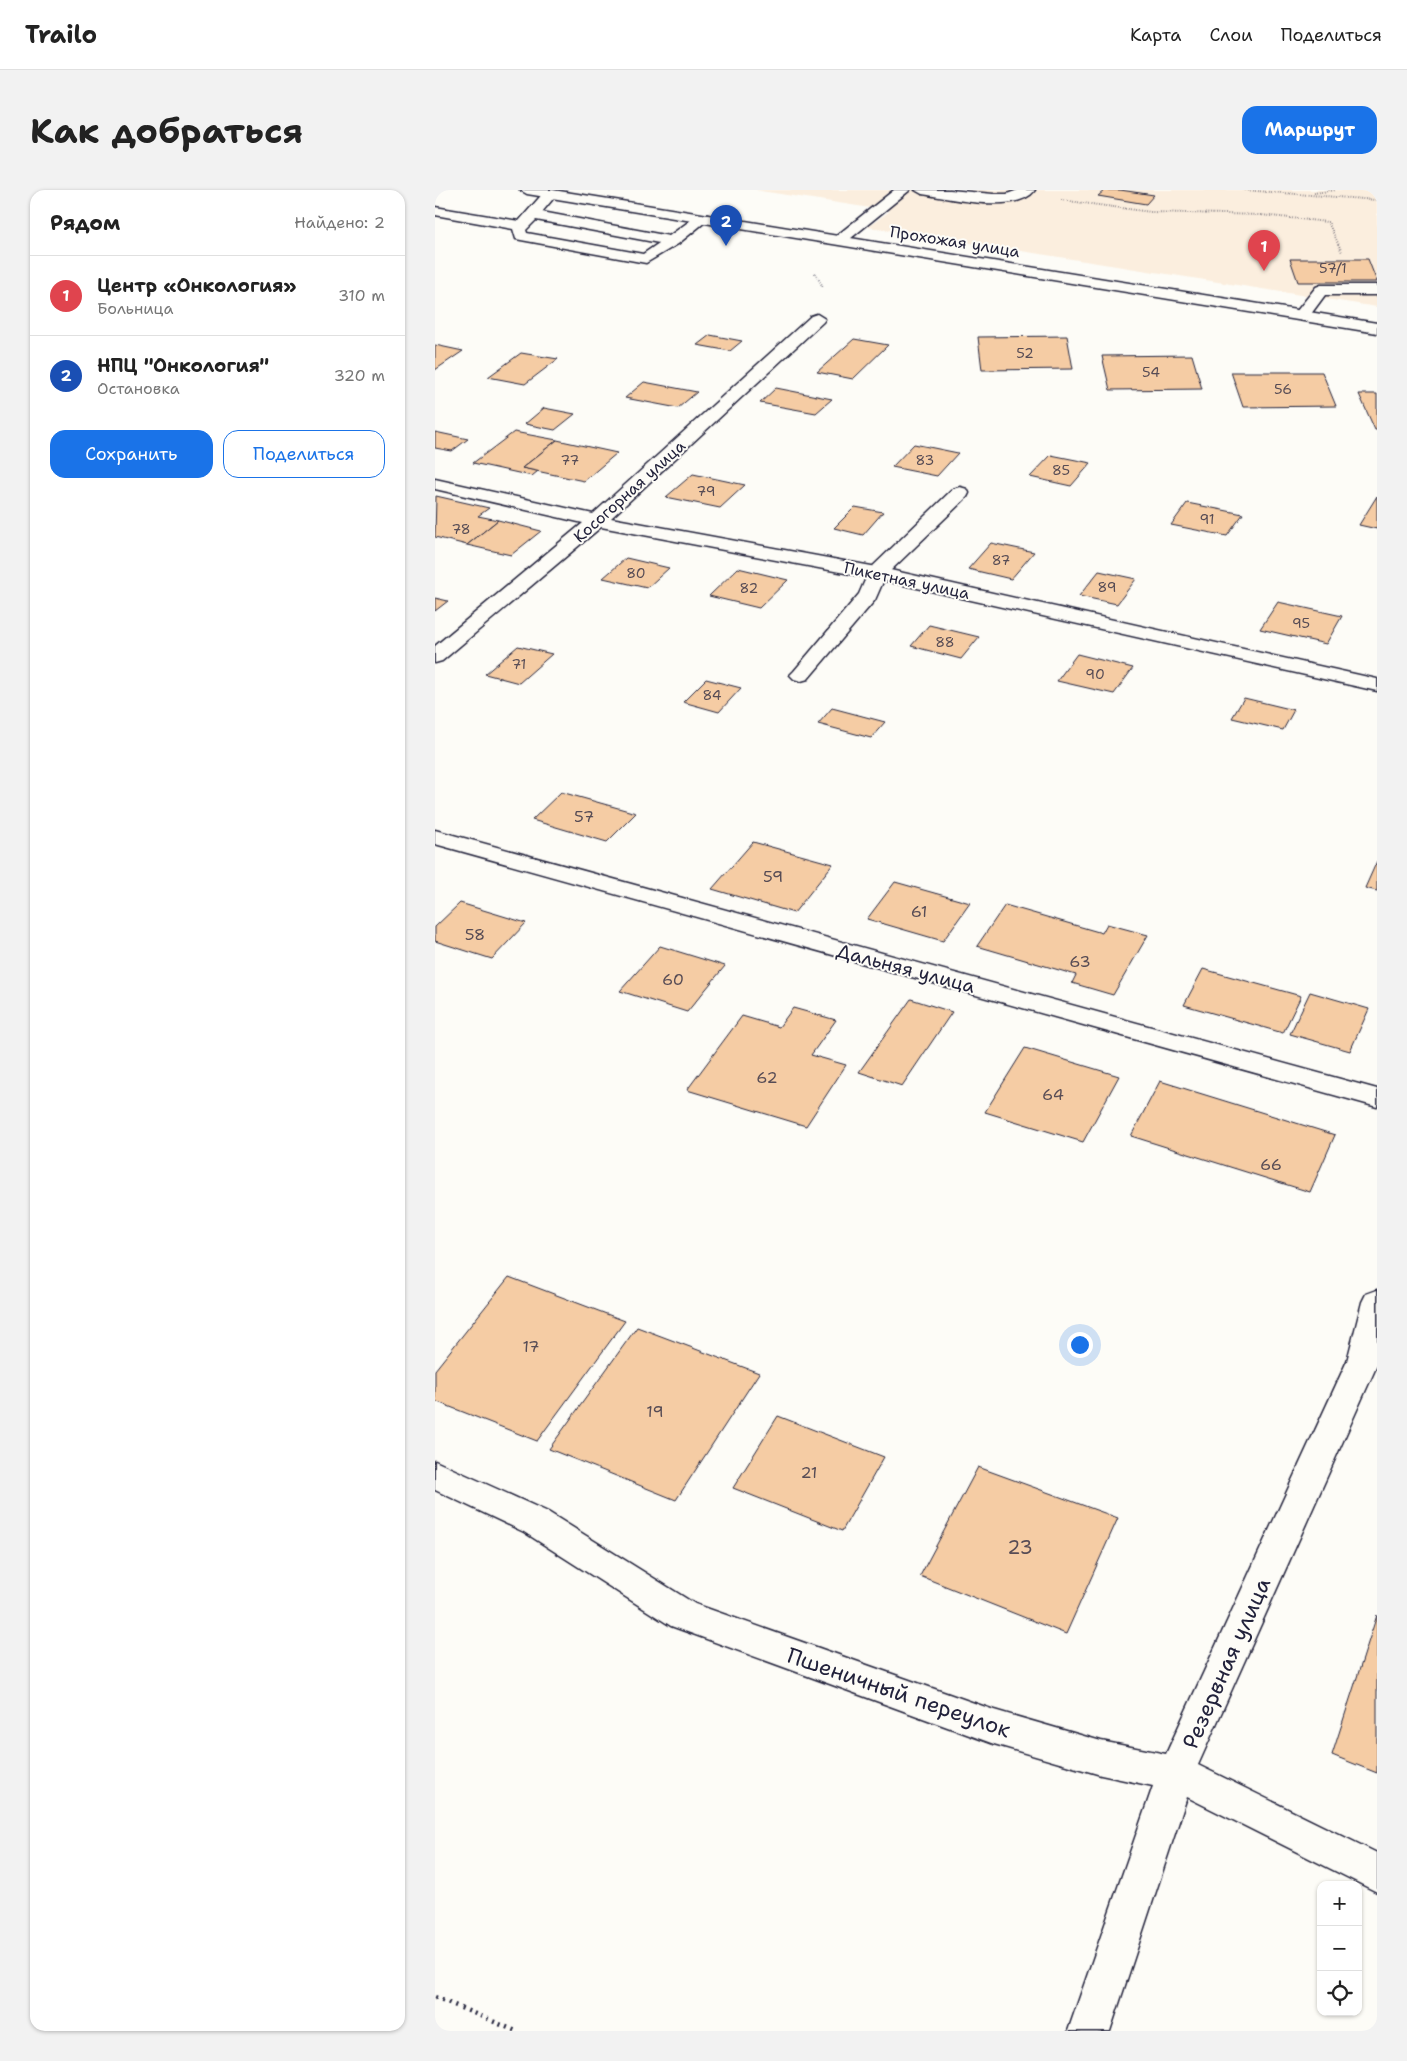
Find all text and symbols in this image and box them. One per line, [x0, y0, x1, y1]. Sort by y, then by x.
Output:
text: Trailo [25, 19, 97, 51]
text: Карта [1130, 23, 1181, 47]
text: Слои [1209, 23, 1253, 47]
text: Поделиться [1281, 23, 1382, 47]
button: Маршрут [1242, 106, 1377, 154]
text: Как добраться [30, 107, 303, 154]
pin: 2 [710, 205, 742, 246]
text: Рядом [50, 209, 120, 237]
text: Найдено: 2 [294, 212, 385, 233]
street label: Прохожая улица [888, 221, 1021, 262]
pin: 1 [1248, 230, 1280, 271]
house number: 57/1 [1319, 259, 1347, 277]
text: Центр «Онкология» [97, 273, 296, 298]
text: 1 [62, 285, 70, 306]
text: 310 m [338, 285, 385, 306]
text: Больница [97, 298, 173, 319]
house number: 52 [1016, 344, 1034, 362]
text: НПЦ "Онкология" [97, 353, 269, 378]
house number: 54 [1142, 363, 1160, 381]
text: 2 [60, 365, 72, 386]
text: 320 m [334, 365, 385, 386]
text: Остановка [97, 378, 180, 399]
house number: 56 [1274, 380, 1292, 398]
button: Сохранить [50, 430, 213, 478]
button: Поделиться [223, 430, 385, 478]
street label: Косогорная улица [569, 436, 690, 547]
house number: 77 [561, 451, 579, 469]
house number: 83 [916, 451, 934, 469]
house number: 85 [1052, 461, 1070, 479]
house number: 79 [696, 482, 716, 500]
house number: 91 [1199, 510, 1215, 528]
house number: 78 [451, 520, 471, 538]
house number: 87 [992, 551, 1010, 569]
street label: Пикетная улица [842, 557, 972, 604]
house number: 80 [626, 564, 646, 582]
house number: 89 [1098, 578, 1116, 596]
house number: 82 [740, 579, 758, 597]
house number: 95 [1292, 614, 1310, 632]
house number: 88 [935, 633, 955, 651]
house number: 71 [512, 655, 526, 673]
house number: 90 [1085, 665, 1105, 683]
house number: 84 [702, 686, 722, 704]
house number: 57 [574, 806, 594, 827]
house number: 59 [763, 866, 783, 887]
house number: 61 [911, 901, 927, 922]
house number: 58 [465, 924, 485, 945]
street label: Дальняя улица [834, 938, 978, 999]
house number: 63 [1069, 951, 1091, 972]
house number: 60 [662, 969, 684, 990]
house number: 62 [756, 1067, 778, 1088]
house number: 64 [1042, 1084, 1064, 1105]
house number: 66 [1260, 1154, 1282, 1175]
your location [1067, 1332, 1093, 1358]
house number: 17 [522, 1336, 540, 1357]
house number: 19 [646, 1401, 664, 1422]
house number: 21 [800, 1462, 818, 1483]
house number: 23 [1007, 1535, 1033, 1560]
street label: Резервная улица [1176, 1573, 1277, 1753]
street label: Пшеничный переулок [783, 1641, 1015, 1744]
map controls [1317, 1881, 1362, 2016]
button: + [1317, 1881, 1362, 1926]
button: − [1317, 1926, 1362, 1971]
button: locate [1317, 1971, 1362, 2016]

